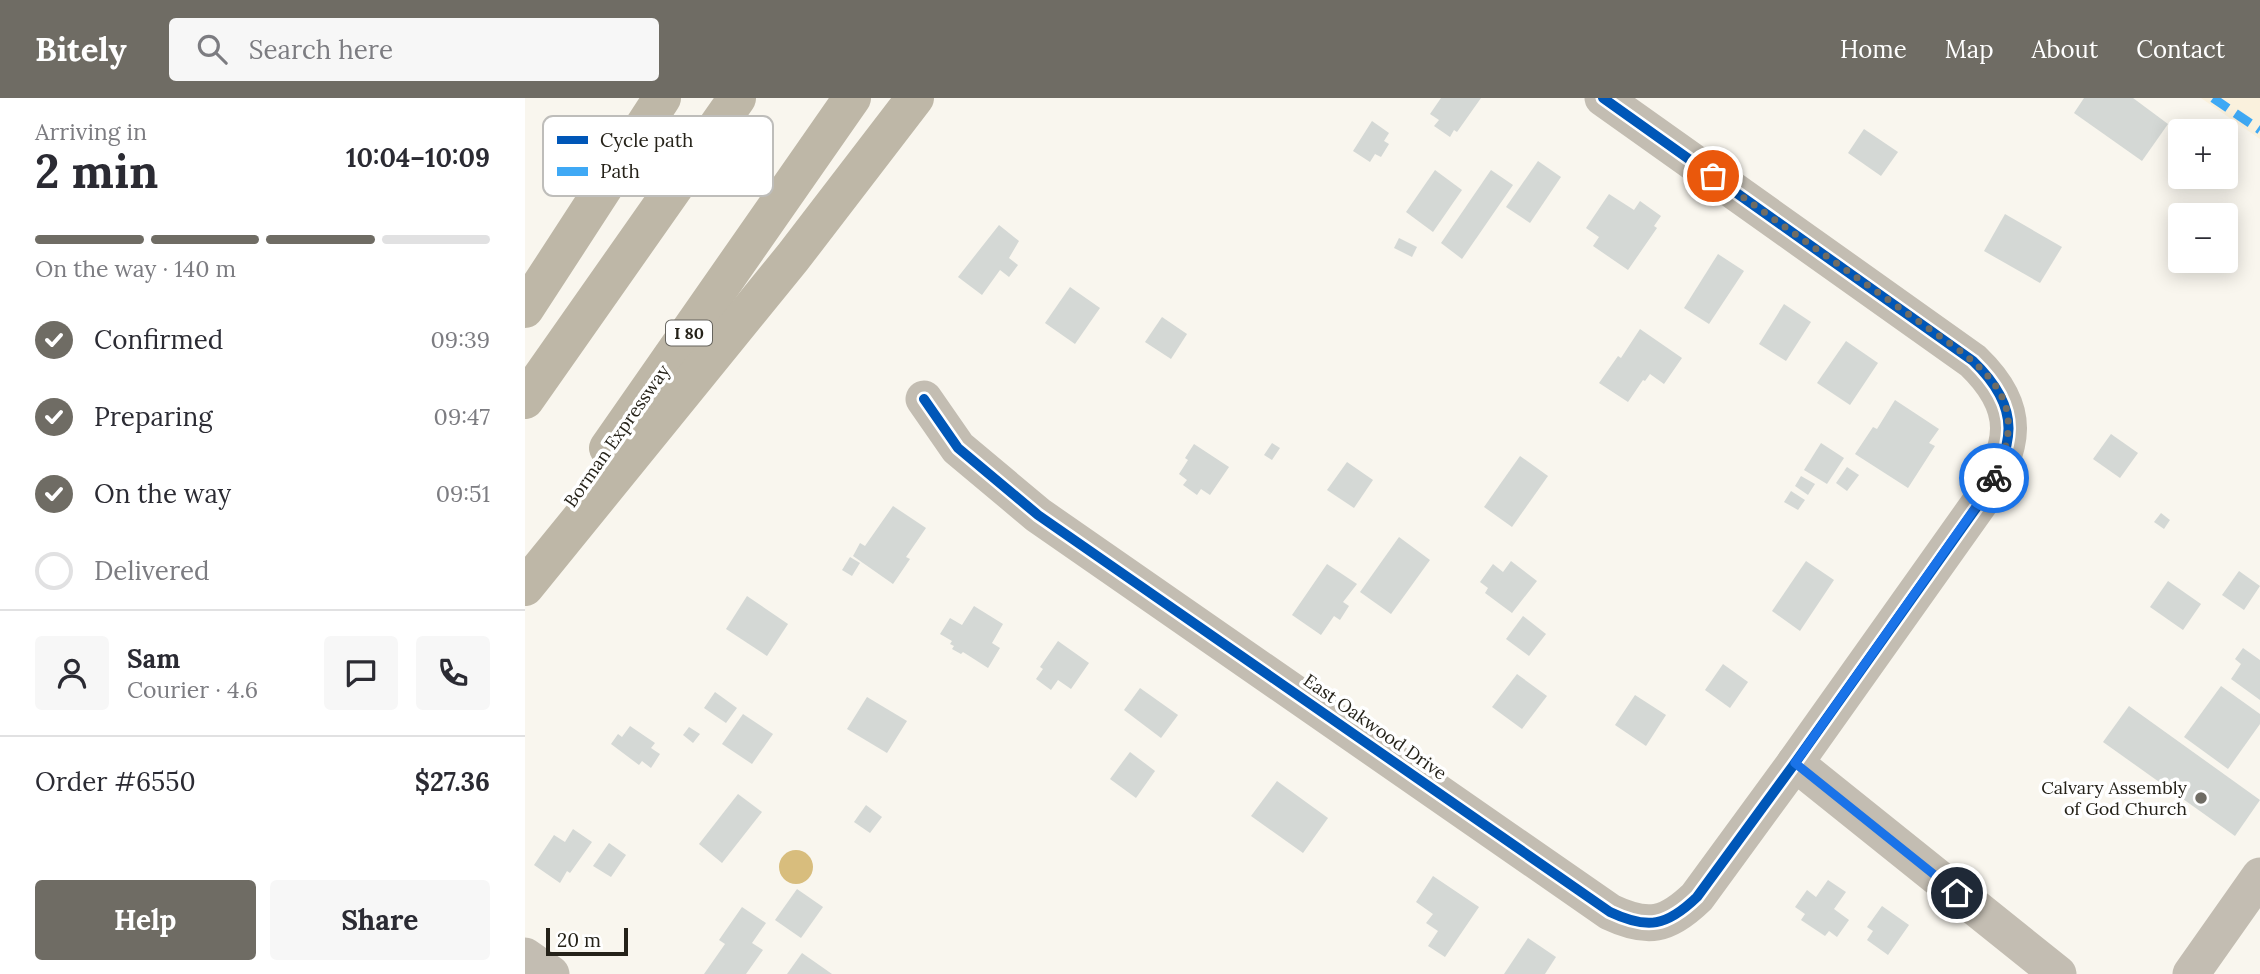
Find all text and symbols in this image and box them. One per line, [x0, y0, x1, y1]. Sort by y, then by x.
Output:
search box [169, 18, 659, 81]
text: Bitely [35, 28, 127, 70]
icon: search [193, 30, 231, 68]
text: Search here [249, 33, 393, 66]
text: Home [1840, 34, 1907, 65]
text: Map [1945, 34, 1994, 65]
text: About [2032, 34, 2098, 65]
text: Contact [2136, 34, 2225, 65]
legend [543, 116, 773, 196]
text: Arriving in [35, 117, 147, 146]
map controls [2168, 119, 2238, 273]
button: + [2168, 119, 2238, 189]
text: Cycle path [600, 128, 693, 152]
text: 10:04–10:09 [346, 141, 490, 174]
text: 2 min [35, 142, 158, 201]
pin [1683, 146, 1743, 206]
icon: bag [1694, 157, 1732, 195]
text: Path [600, 159, 640, 183]
button: − [2168, 203, 2238, 273]
text: On the way · 140 m [35, 254, 236, 283]
road number: I 80 [666, 320, 712, 345]
icon: check [35, 321, 73, 359]
text: Confirmed [94, 323, 223, 356]
text: 09:39 [431, 325, 490, 354]
street label: Borman Expressway [559, 359, 675, 512]
icon: check [35, 398, 73, 436]
text: Preparing [94, 400, 213, 433]
text: 09:47 [434, 402, 490, 431]
courier [1959, 443, 2029, 513]
icon: bike [1975, 459, 2013, 497]
icon: check [35, 475, 73, 513]
text: On the way [94, 477, 231, 510]
text: 09:51 [436, 479, 490, 508]
text: Delivered [94, 554, 210, 587]
button: person [35, 636, 109, 710]
button: chat [324, 636, 398, 710]
button: phone [416, 636, 490, 710]
text: Sam [127, 642, 180, 675]
street label: East Oakwood Drive [1299, 669, 1452, 785]
text: Courier · 4.6 [127, 675, 258, 704]
text: Order #6550 [35, 765, 196, 798]
text: $27.36 [415, 765, 490, 798]
place label: Calvary Assembly of God Church [2041, 776, 2187, 820]
marker: Calvary Assembly of God Church [2193, 790, 2209, 806]
pin [1927, 863, 1987, 923]
icon: home [1938, 874, 1976, 912]
button: Help [35, 880, 256, 960]
button: Share [270, 880, 490, 960]
scale bar [546, 925, 628, 957]
text: 20 m [557, 928, 601, 952]

